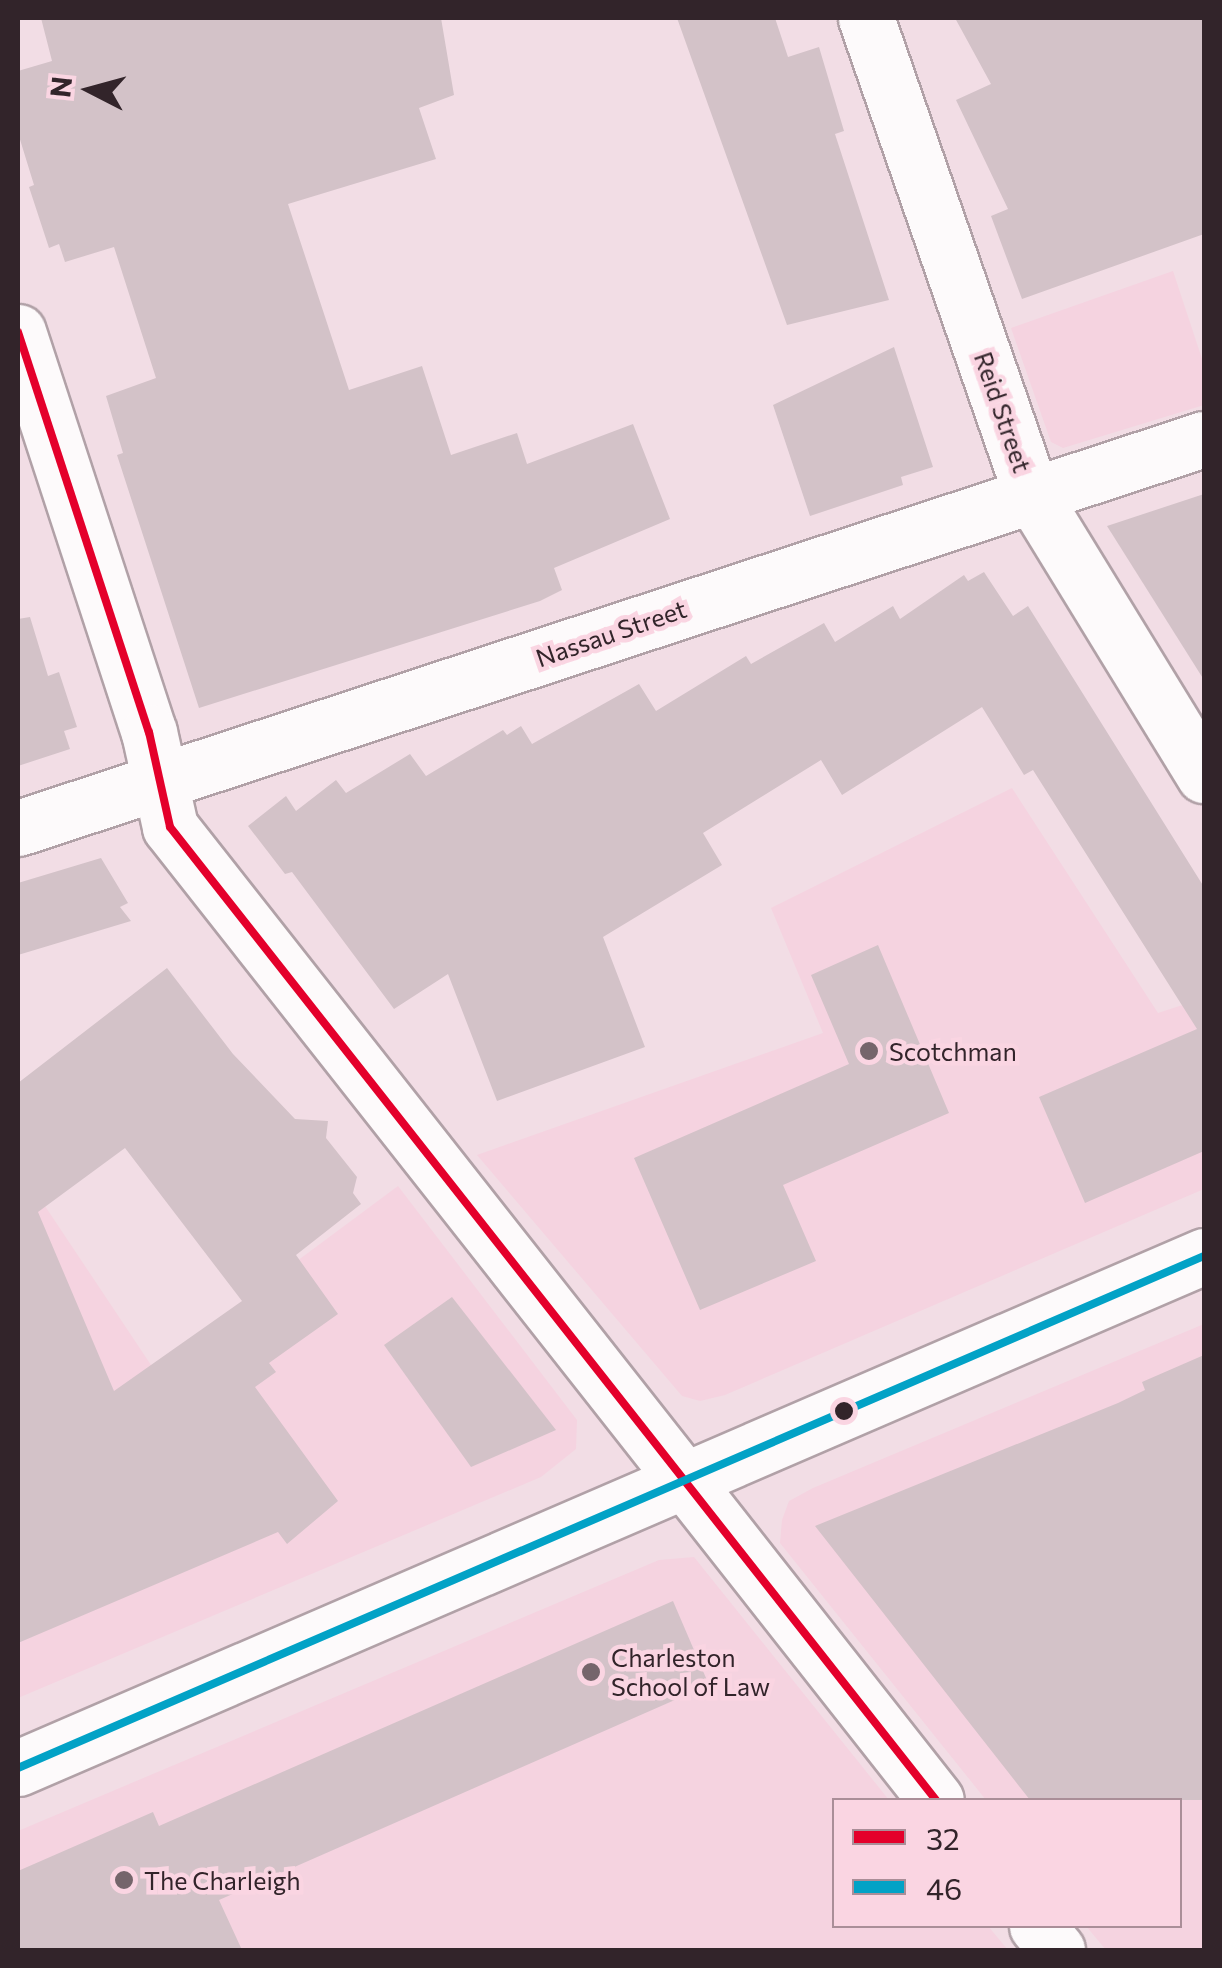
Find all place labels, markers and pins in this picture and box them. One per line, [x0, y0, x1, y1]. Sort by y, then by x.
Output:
place label: Scotchman [889, 1036, 1017, 1066]
marker: Scotchman [858, 1040, 880, 1062]
unlabelled marker [834, 1401, 854, 1421]
place label: Charleston School of Law [611, 1643, 770, 1702]
marker: Charleston School of Law [580, 1661, 602, 1683]
place label: The Charleigh [144, 1865, 301, 1895]
marker: The Charleigh [113, 1869, 135, 1891]

